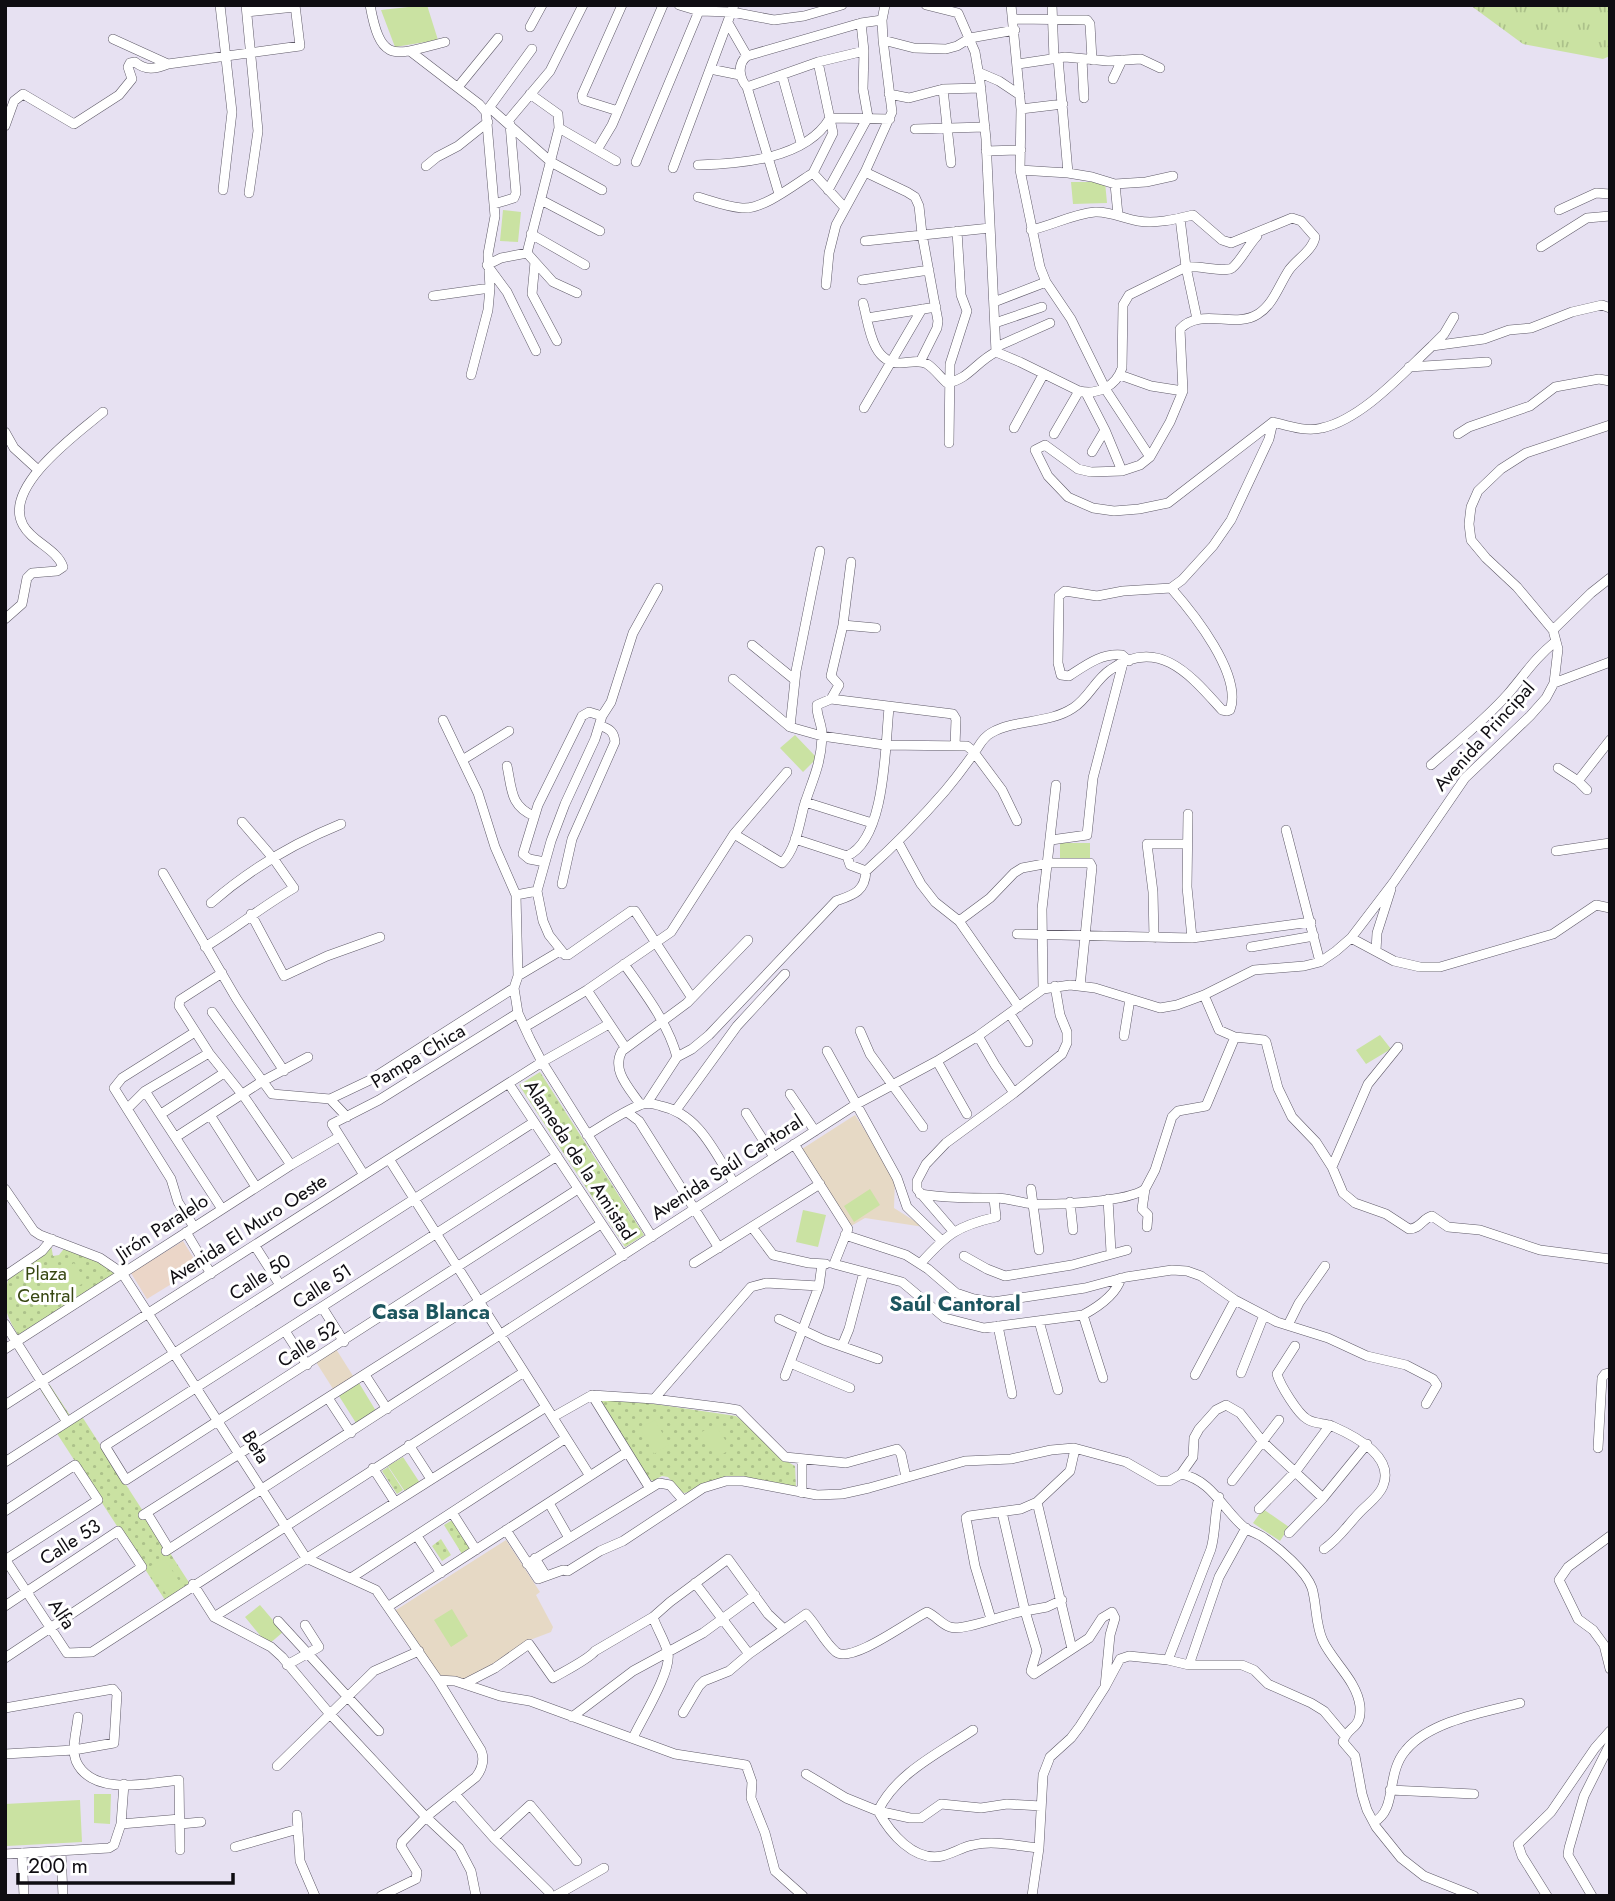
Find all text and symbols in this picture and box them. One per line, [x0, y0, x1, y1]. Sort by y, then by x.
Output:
street label: Avenida Principal [1427, 675, 1541, 797]
street label: Pampa Chica [366, 1017, 470, 1095]
street label: Alameda de la Amistad [518, 1075, 642, 1245]
street label: Avenida Saúl Cantoral [646, 1108, 808, 1226]
street label: Avenida El Muro Oeste [162, 1167, 332, 1291]
street label: Jirón Paralelo [108, 1187, 214, 1269]
street label: Calle 50 [224, 1247, 296, 1307]
street label: Calle 51 [287, 1257, 357, 1315]
park label: Plaza Central [17, 1260, 75, 1309]
district label: Saúl Cantoral [889, 1289, 1021, 1319]
district label: Casa Blanca [372, 1297, 490, 1327]
street label: Calle 52 [272, 1314, 344, 1374]
street label: Beta [236, 1425, 276, 1469]
street label: Calle 53 [34, 1512, 106, 1572]
street label: Alfa [42, 1593, 82, 1635]
scale bar [18, 1842, 233, 1886]
text: 200 m [28, 1851, 88, 1881]

